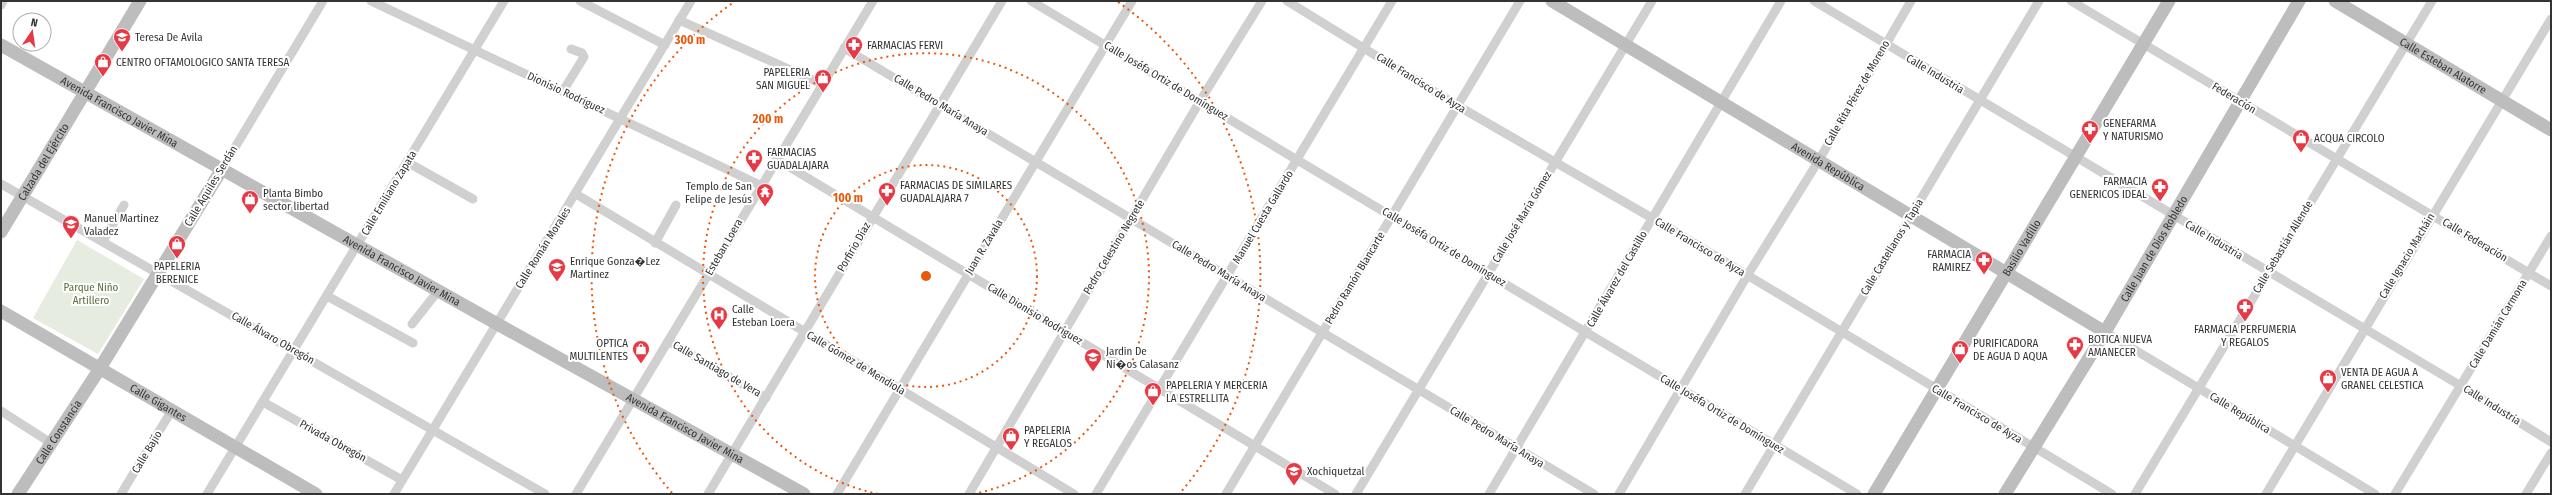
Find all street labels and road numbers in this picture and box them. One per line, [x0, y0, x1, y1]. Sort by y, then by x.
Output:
street label: Calle Esteban Alatorre [2397, 35, 2489, 97]
street label: Calle Rita Pérez de Moreno [1821, 38, 1893, 148]
street label: Calle Joséfa Ortiz de Domínguez [1102, 39, 1231, 124]
street label: Calle Francisco de Ayza [1374, 50, 1468, 116]
street label: Calle Industria [1904, 52, 1966, 96]
street label: Dionisio Rodríguez [525, 69, 607, 117]
street label: Calle Pedro María Anaya [891, 72, 991, 138]
street label: Avenida Francisco Javier Mina [59, 74, 180, 150]
street label: Federación [2210, 80, 2258, 116]
street label: Calzada del Ejército [15, 121, 72, 203]
street label: Avenida República [1789, 139, 1867, 193]
street label: Calle Aquiles Serdán [182, 143, 240, 229]
street label: Calle Emiliano Zapata [359, 148, 419, 238]
street label: Manuel Cuesta Gallardo [1230, 168, 1296, 266]
street label: Calle José María Gómez [1490, 168, 1555, 265]
street label: Calle Juan de Dios Robledo [2118, 193, 2190, 304]
street label: Calle Castellanos y Tapia [1858, 196, 1926, 298]
street label: Pedro Celestino Negrete [1081, 197, 1147, 297]
street label: Calle Sebastián Allende [2250, 198, 2316, 296]
street label: Calle Román Morales [513, 205, 574, 291]
street label: Calle Joséfa Ortiz de Domínguez [1380, 205, 1509, 290]
street label: Calle Ignacio Macháin [2376, 211, 2438, 301]
street label: Calle Francisco de Ayza [1653, 215, 1747, 279]
street label: Calle Federación [2440, 215, 2510, 265]
street label: Esteban Loera [703, 216, 745, 278]
street label: Juan R. Zavala [962, 217, 1006, 277]
street label: Basilio Vadillo [1999, 217, 2043, 278]
street label: Calle Industria [2183, 218, 2245, 262]
street label: Porfirio Díaz [835, 220, 874, 274]
street label: Calle Álvarez del Castillo [1583, 228, 1650, 330]
street label: Pedro Ramón Blancarte [1322, 230, 1388, 326]
street label: Avenida Francisco Javier Mina [341, 232, 463, 309]
street label: Calle Pedro María Anaya [1169, 238, 1269, 304]
street label: Calle Damián Carmona [2466, 277, 2530, 371]
street label: Calle Dionisio Rodríguez [985, 280, 1085, 348]
street label: Calle Álvaro Obregón [229, 308, 317, 367]
street label: Calle Gómez de Mendiola [804, 328, 908, 398]
street label: Calle Santiago de Vera [671, 338, 763, 400]
street label: Calle Joséfa Ortiz de Domínguez [1658, 372, 1787, 457]
street label: Calle Gigantes [128, 381, 189, 424]
street label: Calle Francisco de Ayza [1930, 382, 2024, 446]
street label: Calle Industria [2461, 382, 2523, 428]
street label: Avenida Francisco Javier Mina [624, 390, 746, 466]
street label: Calle República [2207, 390, 2273, 436]
street label: Calle Constancia [33, 398, 84, 467]
street label: Calle Pedro María Anaya [1447, 404, 1547, 470]
street label: Privada Obregón [297, 417, 369, 465]
street label: Calle Bajío [129, 428, 165, 476]

